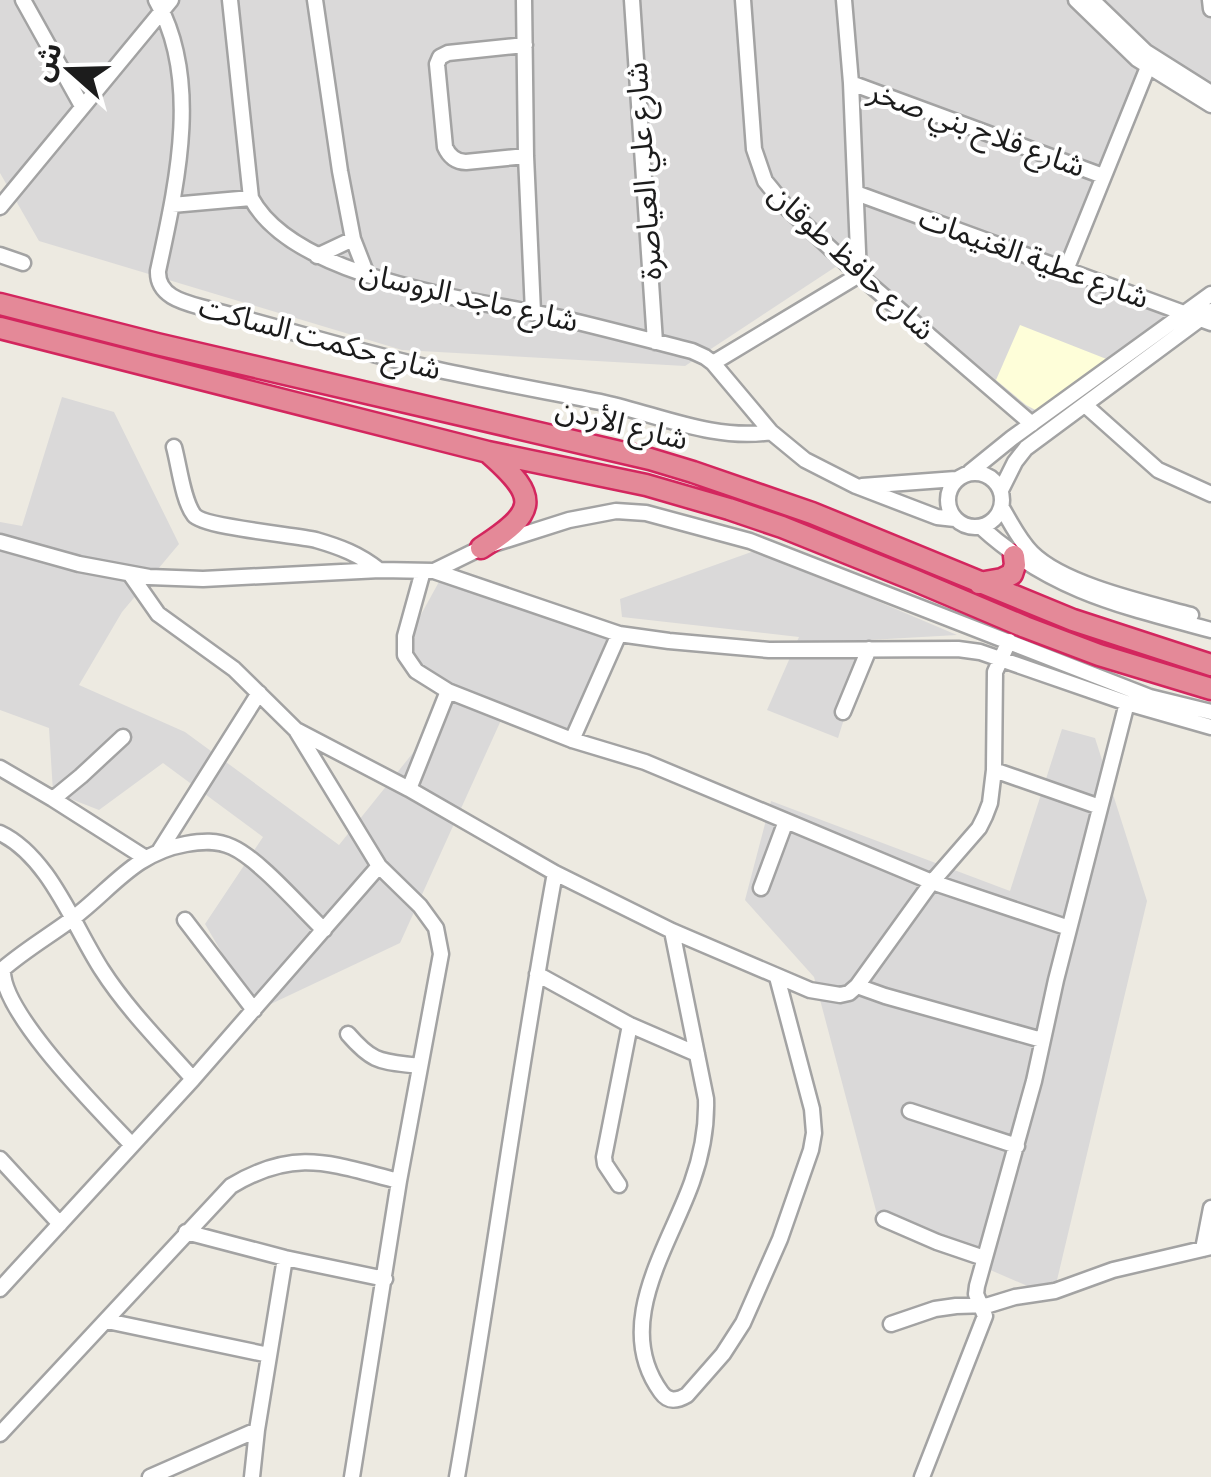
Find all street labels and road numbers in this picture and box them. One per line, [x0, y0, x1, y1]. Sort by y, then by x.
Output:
street label: شارع علي العياصرة [612, 61, 675, 282]
street label: شارع فلاح بني صخر [861, 67, 1092, 189]
street label: شارع حافظ طوقان [759, 172, 946, 351]
street label: شارع عطية الغنيمات [913, 194, 1156, 320]
street label: شارع ماجد الروسان [356, 249, 583, 343]
street label: شارع حكمت الساكت [194, 283, 446, 391]
street label: شارع الأردن [551, 384, 693, 462]

